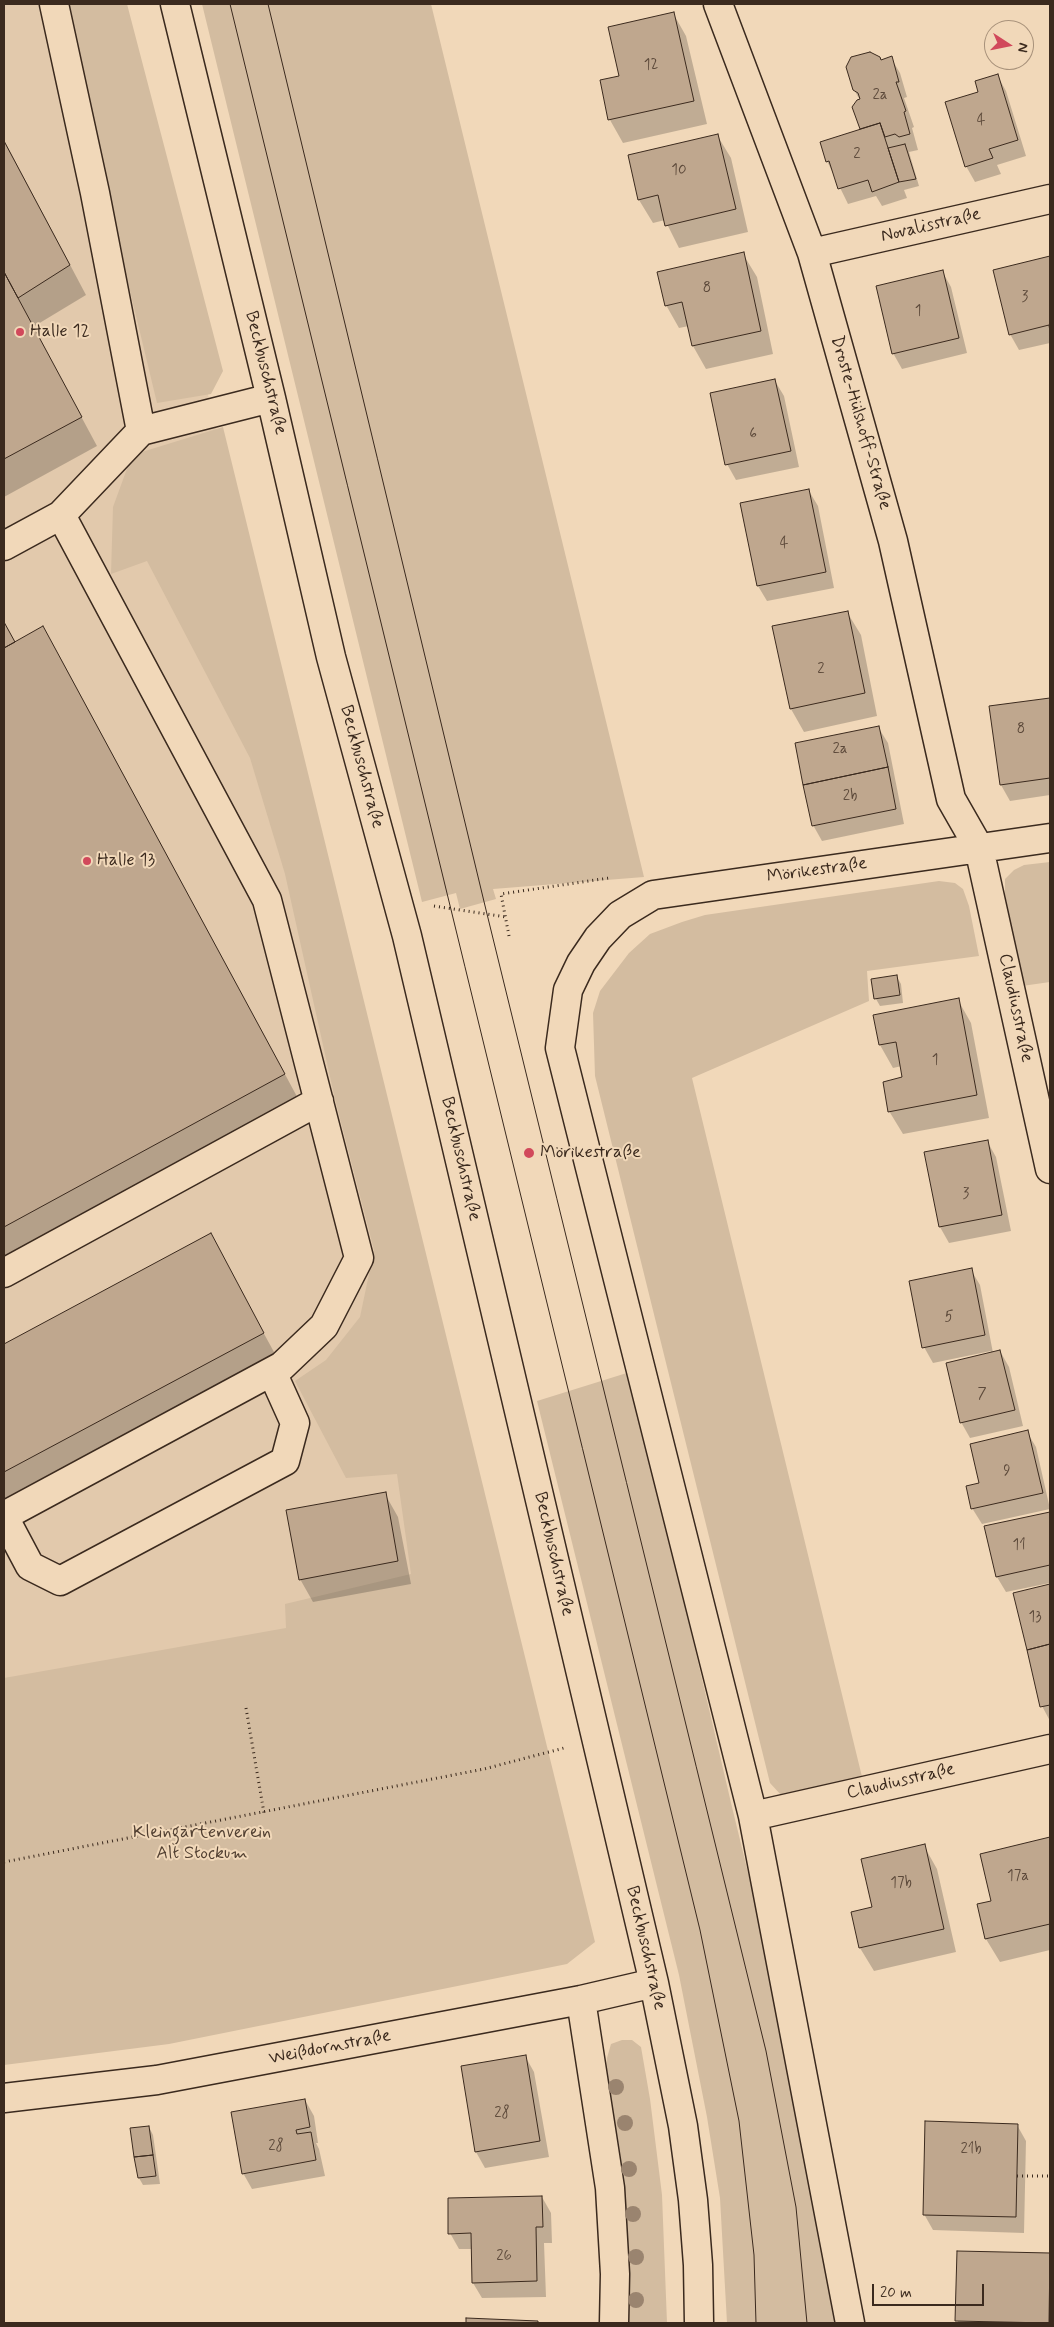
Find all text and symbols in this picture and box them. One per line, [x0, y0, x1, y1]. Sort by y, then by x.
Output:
north arrow [984, 20, 1034, 70]
text: N [1013, 41, 1032, 54]
house number: 12 [644, 57, 658, 75]
house number: 2a [872, 87, 888, 105]
house number: 4 [977, 112, 985, 130]
house number: 2 [853, 146, 861, 164]
house number: 10 [671, 162, 687, 180]
street label: Novalisstraße [879, 204, 983, 248]
house number: 8 [703, 280, 711, 298]
house number: 3 [1022, 289, 1028, 307]
house number: 1 [915, 303, 921, 321]
street label: Beckbuschstraße [239, 309, 291, 437]
place label: Halle 12 [30, 321, 90, 343]
marker: Halle 12 [14, 326, 26, 338]
street label: Droste-Hülshoff-Straße [825, 334, 895, 512]
house number: 6 [749, 426, 757, 444]
house number: 4 [780, 535, 788, 553]
house number: 2 [817, 661, 825, 679]
street label: Beckbuschstraße [334, 703, 388, 831]
house number: 8 [1017, 721, 1025, 739]
house number: 2a [832, 741, 848, 759]
house number: 2b [843, 788, 857, 806]
place label: Halle 13 [97, 850, 155, 872]
street label: Mörikestraße [766, 853, 868, 889]
marker: Halle 13 [81, 855, 93, 867]
street label: Claudiusstraße [993, 952, 1037, 1064]
house number: 1 [932, 1052, 938, 1070]
street label: Beckbuschstraße [435, 1095, 485, 1223]
place label: Mörikestraße [540, 1142, 641, 1164]
marker: Mörikestraße [522, 1146, 536, 1160]
house number: 3 [963, 1186, 969, 1204]
house number: 5 [945, 1309, 953, 1327]
house number: 7 [977, 1386, 987, 1404]
house number: 9 [1003, 1463, 1011, 1481]
street label: Beckbuschstraße [528, 1490, 578, 1618]
house number: 11 [1012, 1537, 1026, 1555]
house number: 13 [1028, 1609, 1042, 1627]
street label: Claudiusstraße [845, 1759, 957, 1805]
park label: Kleingartenverein Alt Stockum [133, 1822, 271, 1865]
house number: 17a [1007, 1868, 1029, 1886]
house number: 17b [890, 1875, 912, 1893]
street label: Beckbuschstraße [620, 1884, 670, 2012]
street label: Weißdornstraße [267, 2026, 393, 2070]
house number: 28 [494, 2105, 510, 2123]
house number: 28 [268, 2138, 284, 2156]
house number: 21b [960, 2141, 982, 2159]
house number: 26 [496, 2248, 512, 2266]
scale bar [874, 2274, 986, 2306]
text: 20 m [880, 2283, 912, 2303]

